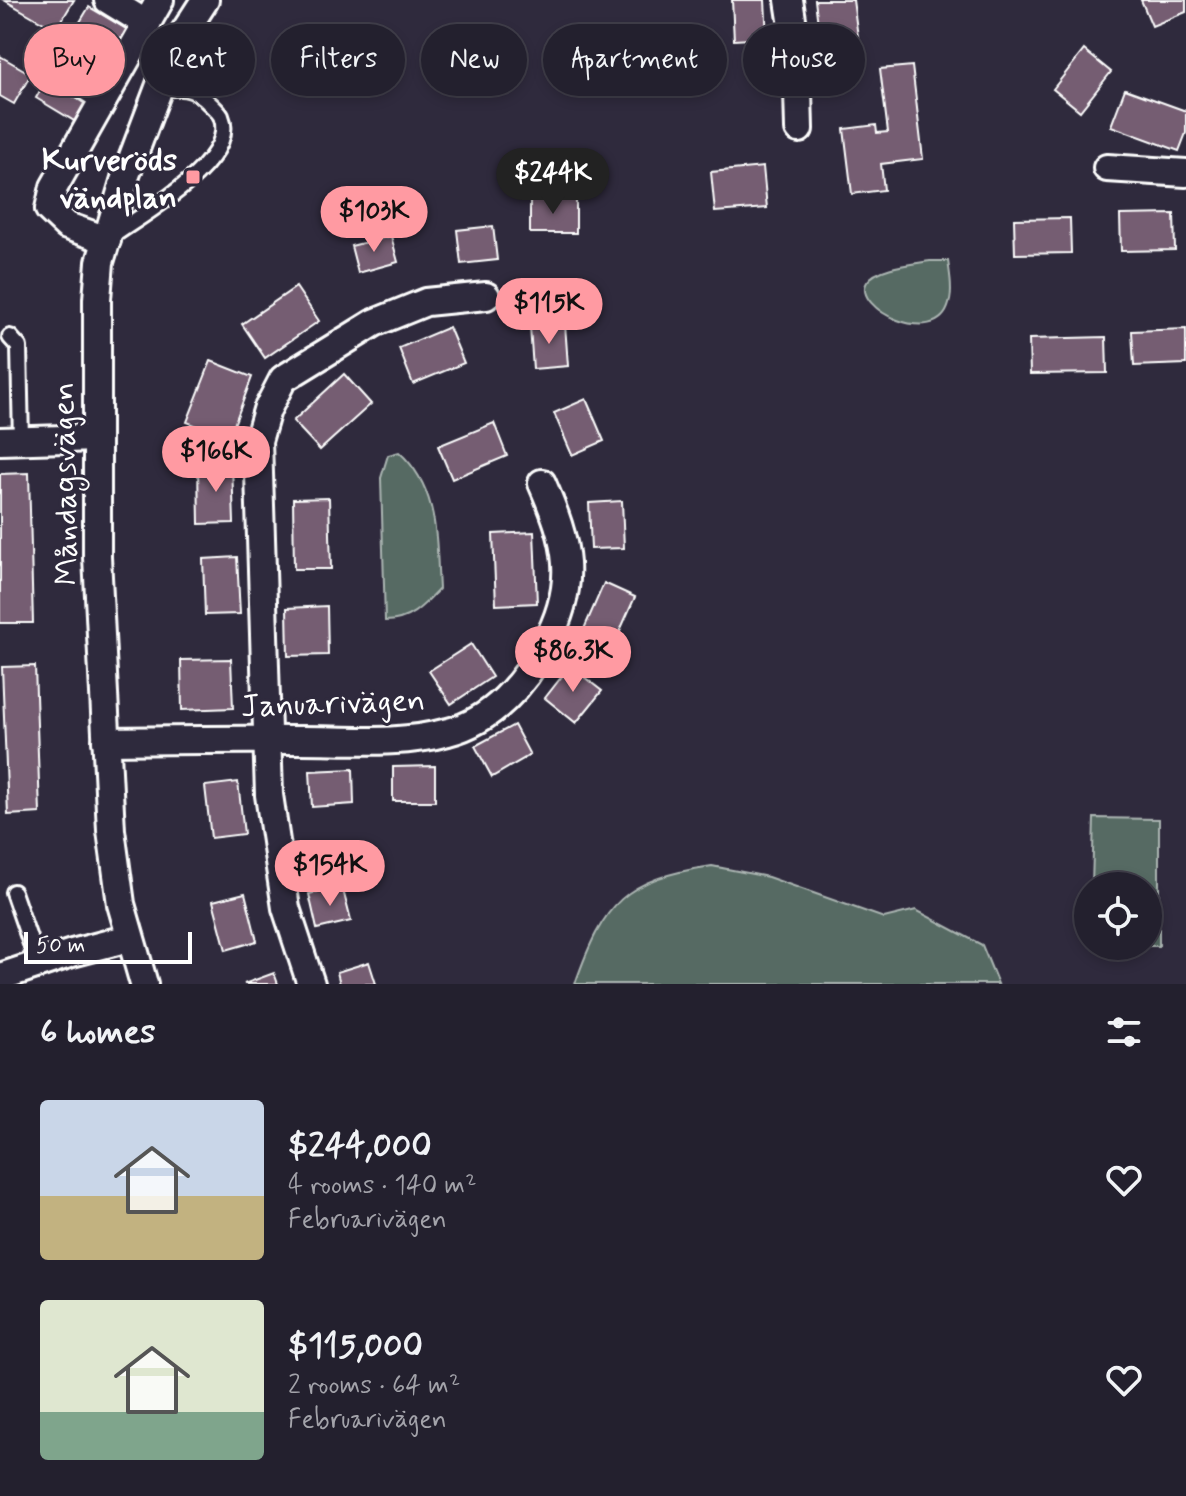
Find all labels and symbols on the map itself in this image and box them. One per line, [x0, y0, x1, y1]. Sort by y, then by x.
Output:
place label: Kurveröds vändplan [42, 140, 177, 219]
pin: $244K [497, 148, 609, 216]
marker: Kurveröds vändplan [184, 168, 202, 186]
pin: $103K [318, 186, 430, 254]
pin: $115K [493, 278, 605, 346]
street label: Måndagsvägen [43, 382, 91, 586]
pin: $166K [160, 426, 272, 494]
pin: $86.3K [508, 626, 638, 694]
street label: Januarivägen [240, 680, 426, 728]
pin: $154K [274, 840, 386, 908]
scale bar [24, 928, 192, 964]

